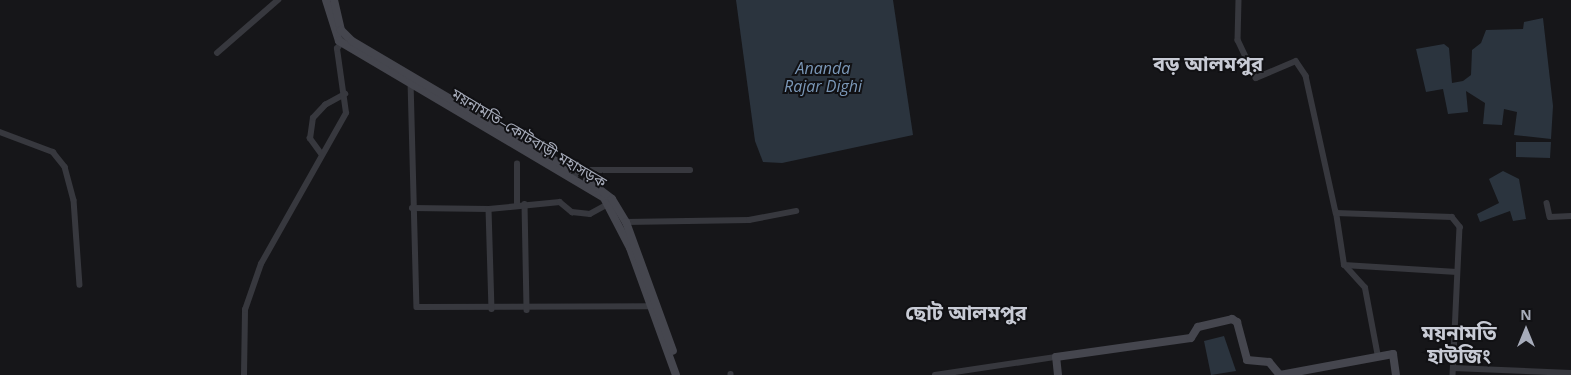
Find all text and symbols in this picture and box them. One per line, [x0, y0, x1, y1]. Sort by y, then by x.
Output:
district label: বড় আলমপুর [1153, 51, 1263, 75]
water label: Ananda Rajar Dighi [784, 58, 862, 96]
street label: ময়নামতি–কোটবাড়ী মহাসড়ক [448, 85, 610, 191]
district label: ছোট আলমপুর [905, 300, 1027, 324]
north arrow [1501, 305, 1551, 355]
text: N [1520, 305, 1532, 324]
district label: ময়নামতি হাউজিং [1421, 321, 1497, 368]

